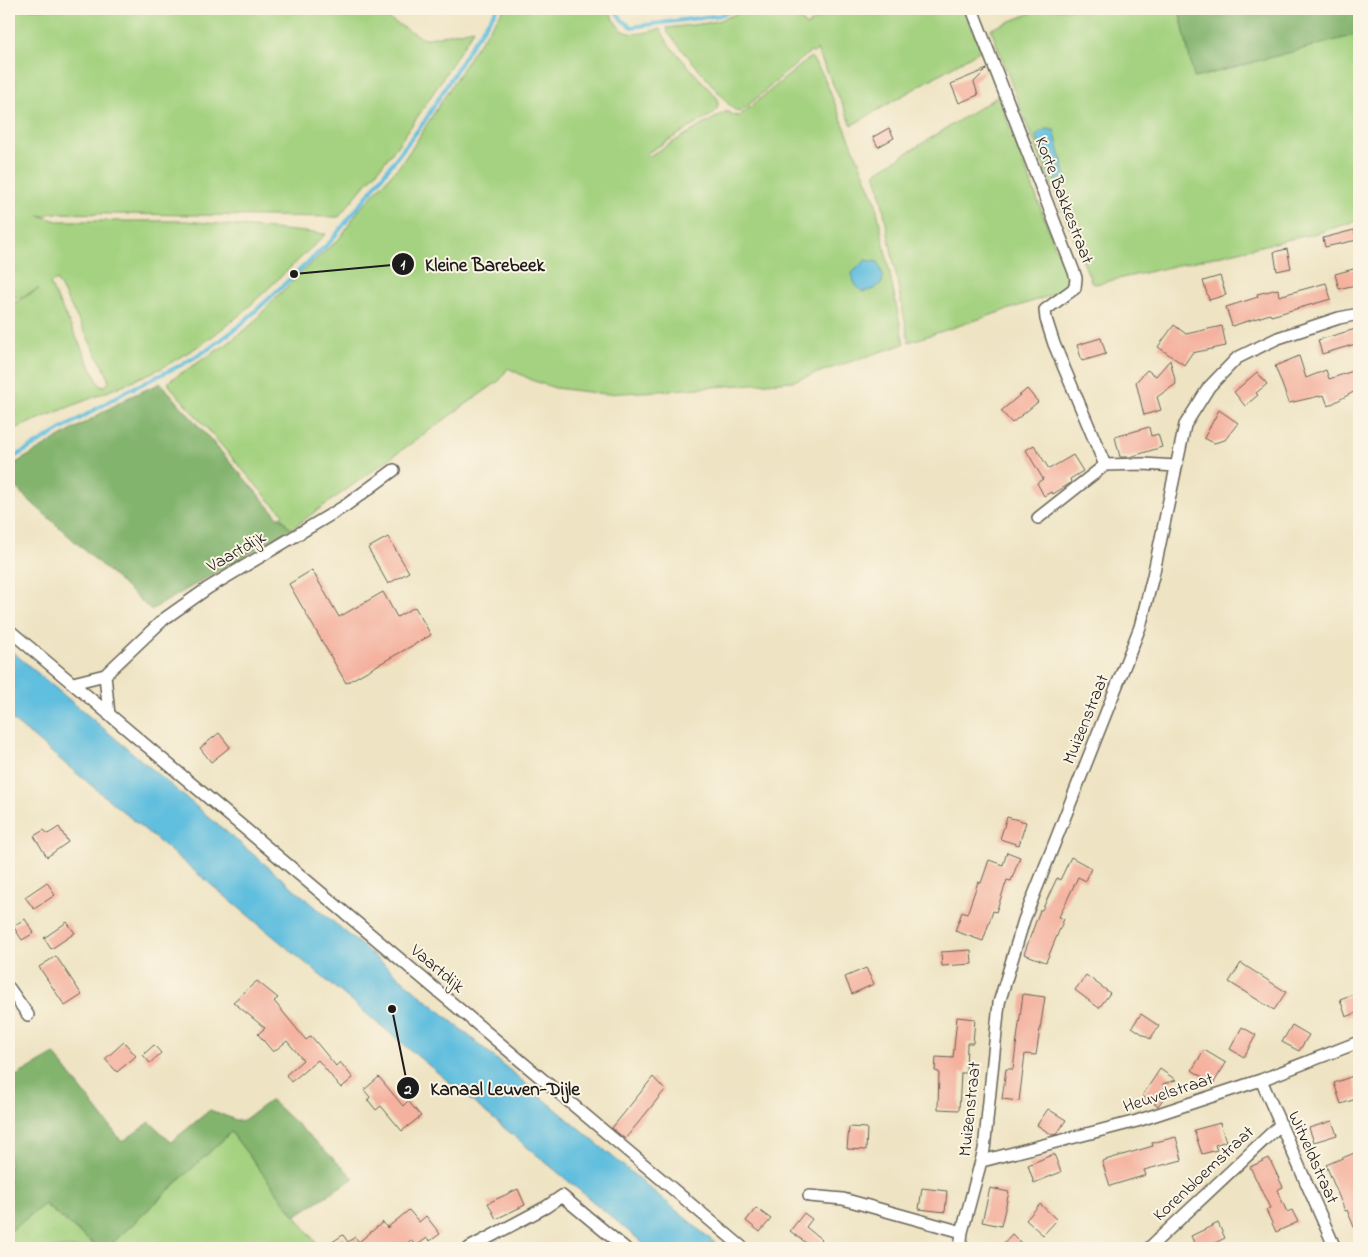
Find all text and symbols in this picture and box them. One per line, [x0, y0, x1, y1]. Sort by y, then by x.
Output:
street label: Korte Bakkestraat [1027, 133, 1099, 268]
callout: Kleine Barebeek [390, 247, 555, 281]
text: Kleine Barebeek [425, 253, 546, 280]
text: 1 [401, 254, 406, 276]
street label: Vaartdijk [202, 525, 271, 581]
street label: Muizenstraat [1057, 671, 1117, 769]
street label: Vaartdijk [403, 938, 470, 1000]
street label: Muizenstraat [953, 1061, 989, 1158]
street label: Heuvelstraat [1120, 1067, 1217, 1121]
callout: Kanaal Leuven-Dijle [396, 1071, 590, 1105]
text: Kanaal Leuven-Dijle [430, 1077, 580, 1104]
text: 2 [403, 1079, 412, 1101]
street label: Witveldstraat [1280, 1107, 1344, 1208]
street label: Korenbloemstraat [1148, 1121, 1261, 1228]

